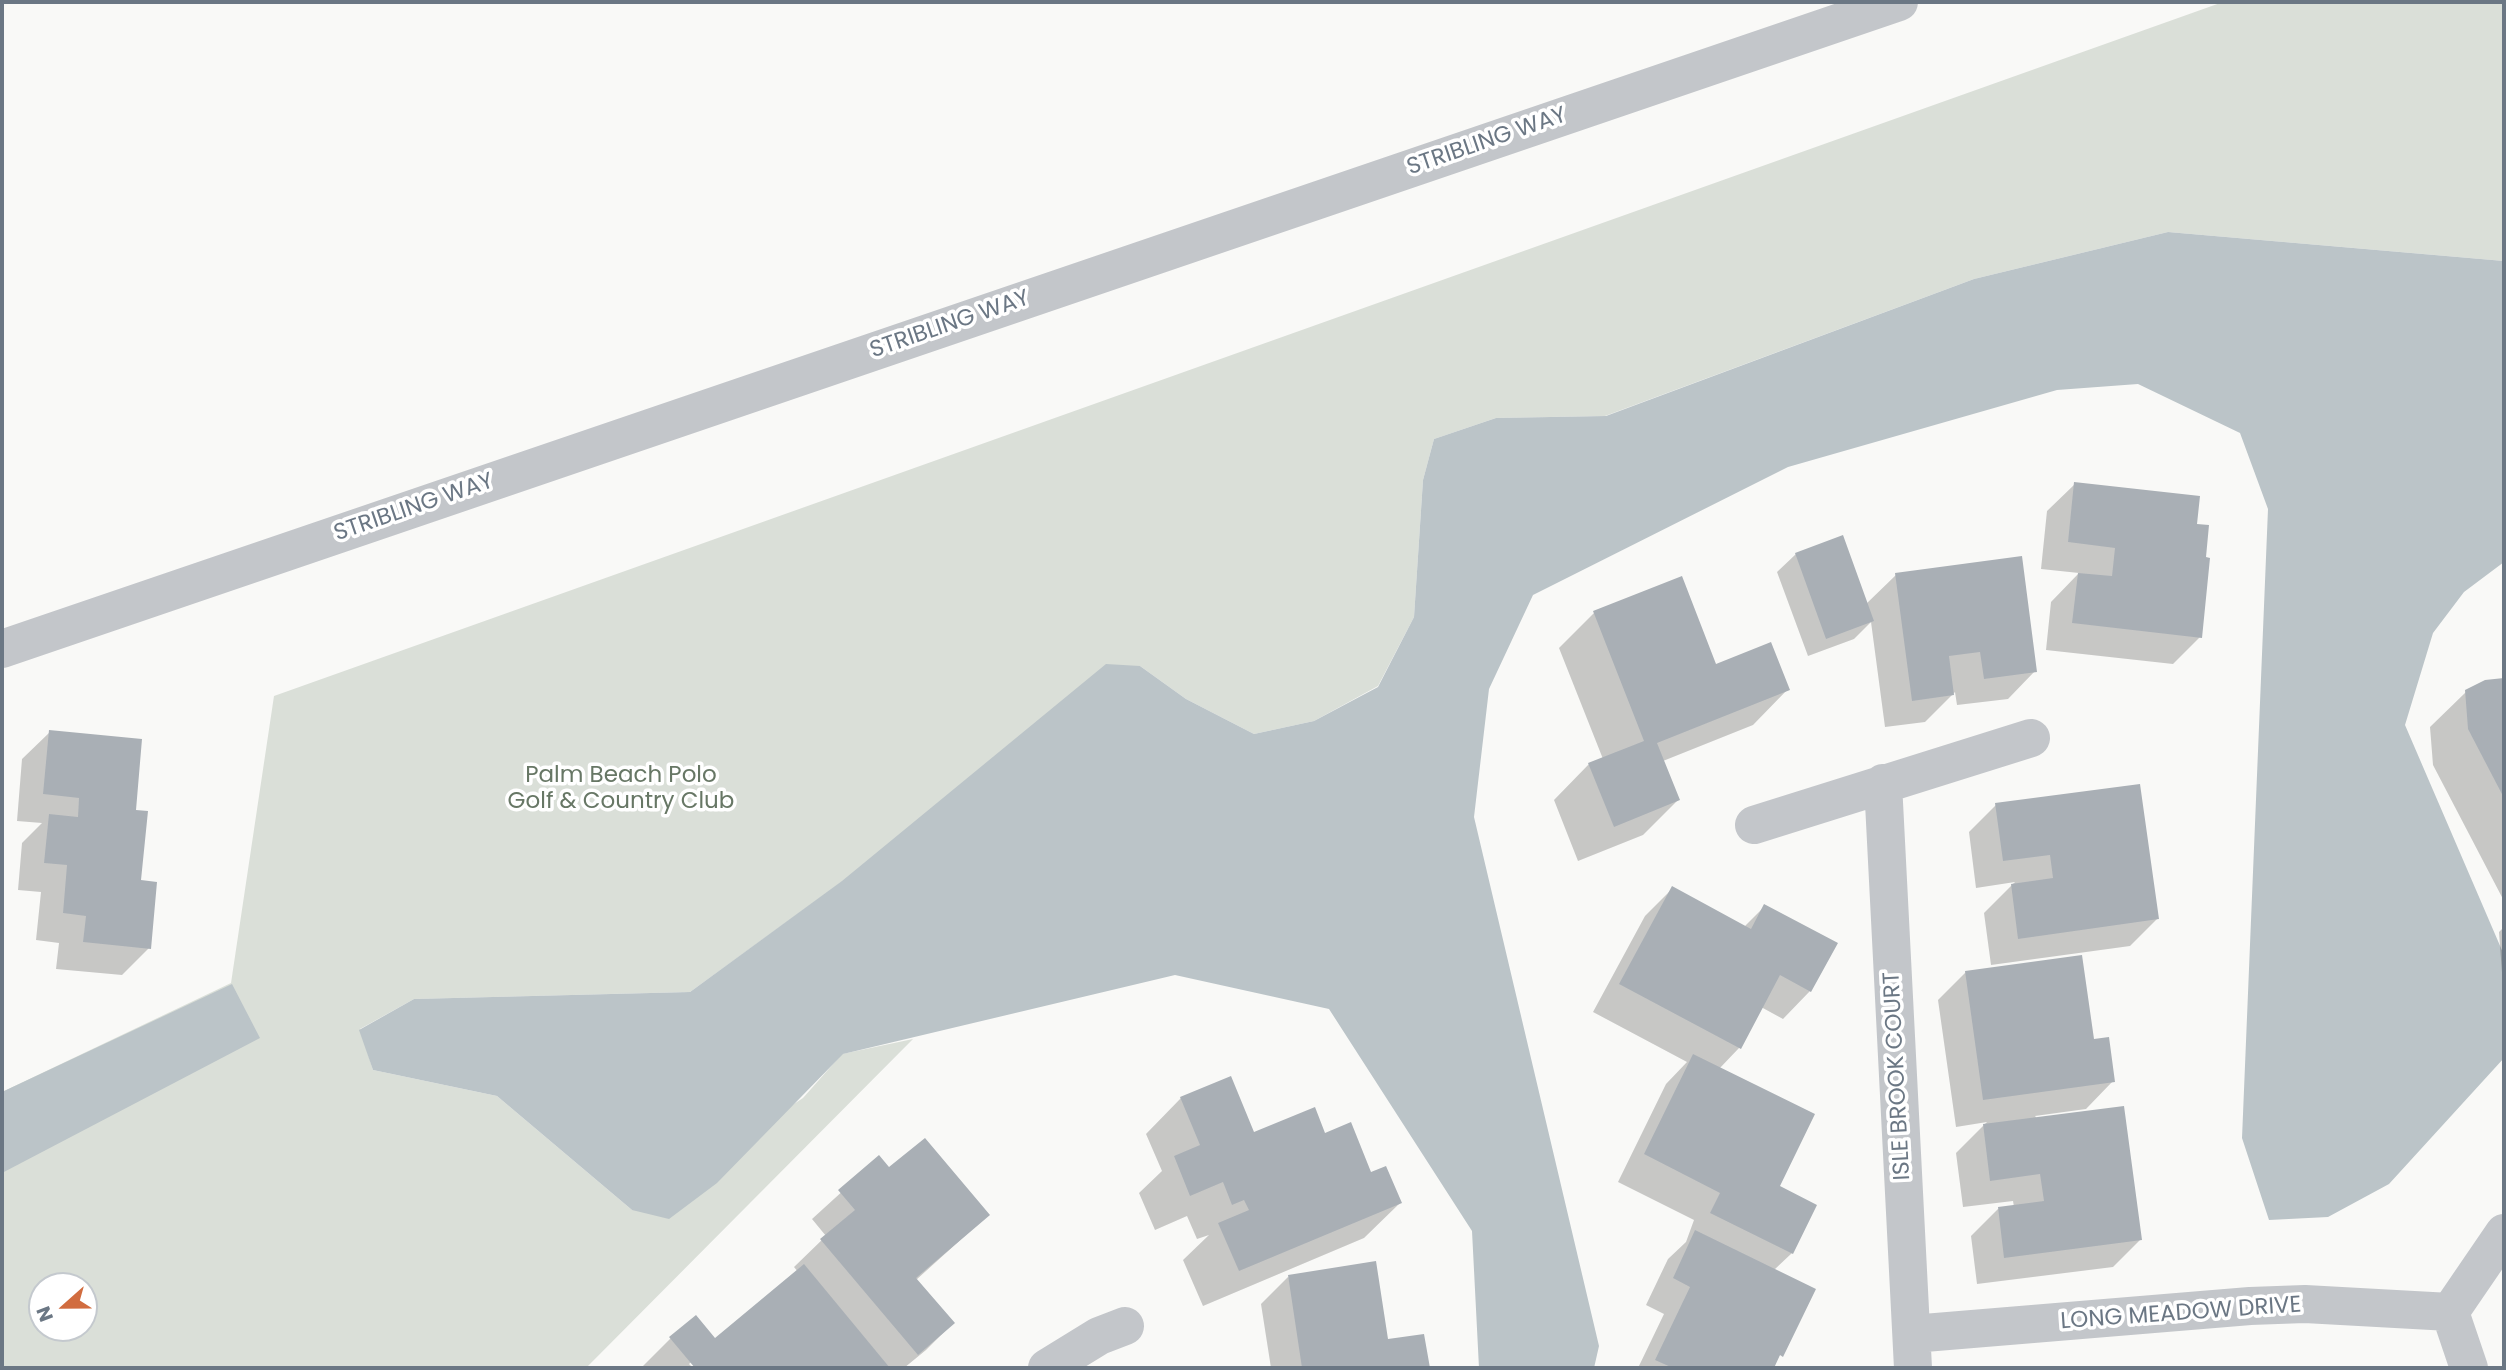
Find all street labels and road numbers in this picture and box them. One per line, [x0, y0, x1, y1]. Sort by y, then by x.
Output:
street label: STRIBLING WAY [1404, 102, 1570, 182]
street label: STRIBLING WAY [867, 285, 1033, 365]
street label: STRIBLING WAY [331, 468, 497, 548]
street label: ISLE BROOK COURT [1879, 971, 1917, 1181]
street label: LONG MEADOW DRIVE [2060, 1292, 2302, 1336]

